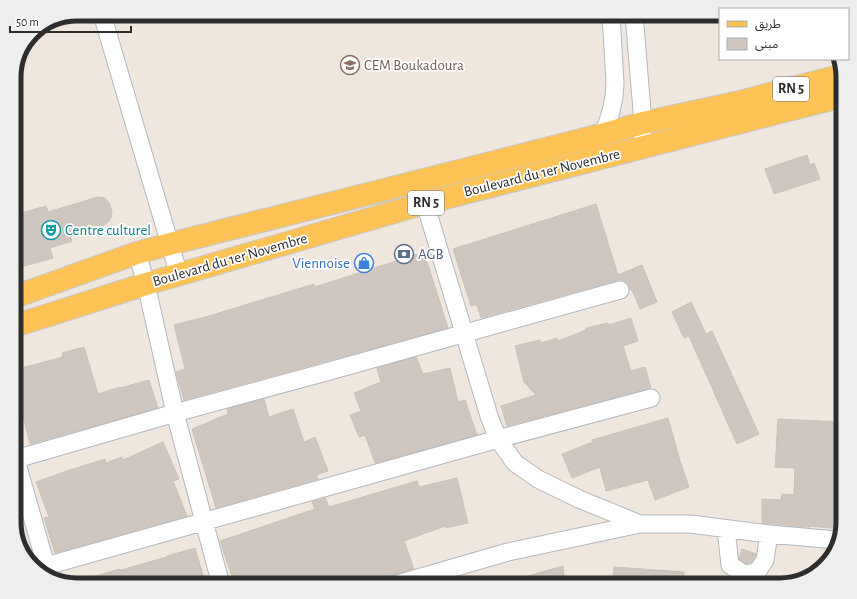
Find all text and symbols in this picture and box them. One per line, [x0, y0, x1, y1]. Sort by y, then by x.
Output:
scale bar [10, 8, 131, 34]
legend [719, 8, 849, 60]
text: 50 m [16, 16, 39, 28]
text: طريق [755, 18, 781, 32]
text: مبنى [755, 38, 778, 51]
school or university icon: CEM Boukadoura [339, 54, 361, 76]
place label: CEM Boukadoura [364, 58, 464, 73]
road number: RN 5 [773, 77, 809, 101]
street label: Boulevard du 1er Novembre [462, 146, 622, 200]
road number: RN 5 [408, 191, 444, 215]
theatre icon: Centre culturel [40, 219, 62, 241]
place label: Centre culturel [65, 223, 151, 238]
street label: Boulevard du 1er Novembre [151, 231, 309, 289]
bank icon: AGB [393, 243, 415, 265]
place label: AGB [418, 247, 444, 262]
shop icon: Viennoise [353, 252, 375, 274]
place label: Viennoise [292, 256, 350, 271]

